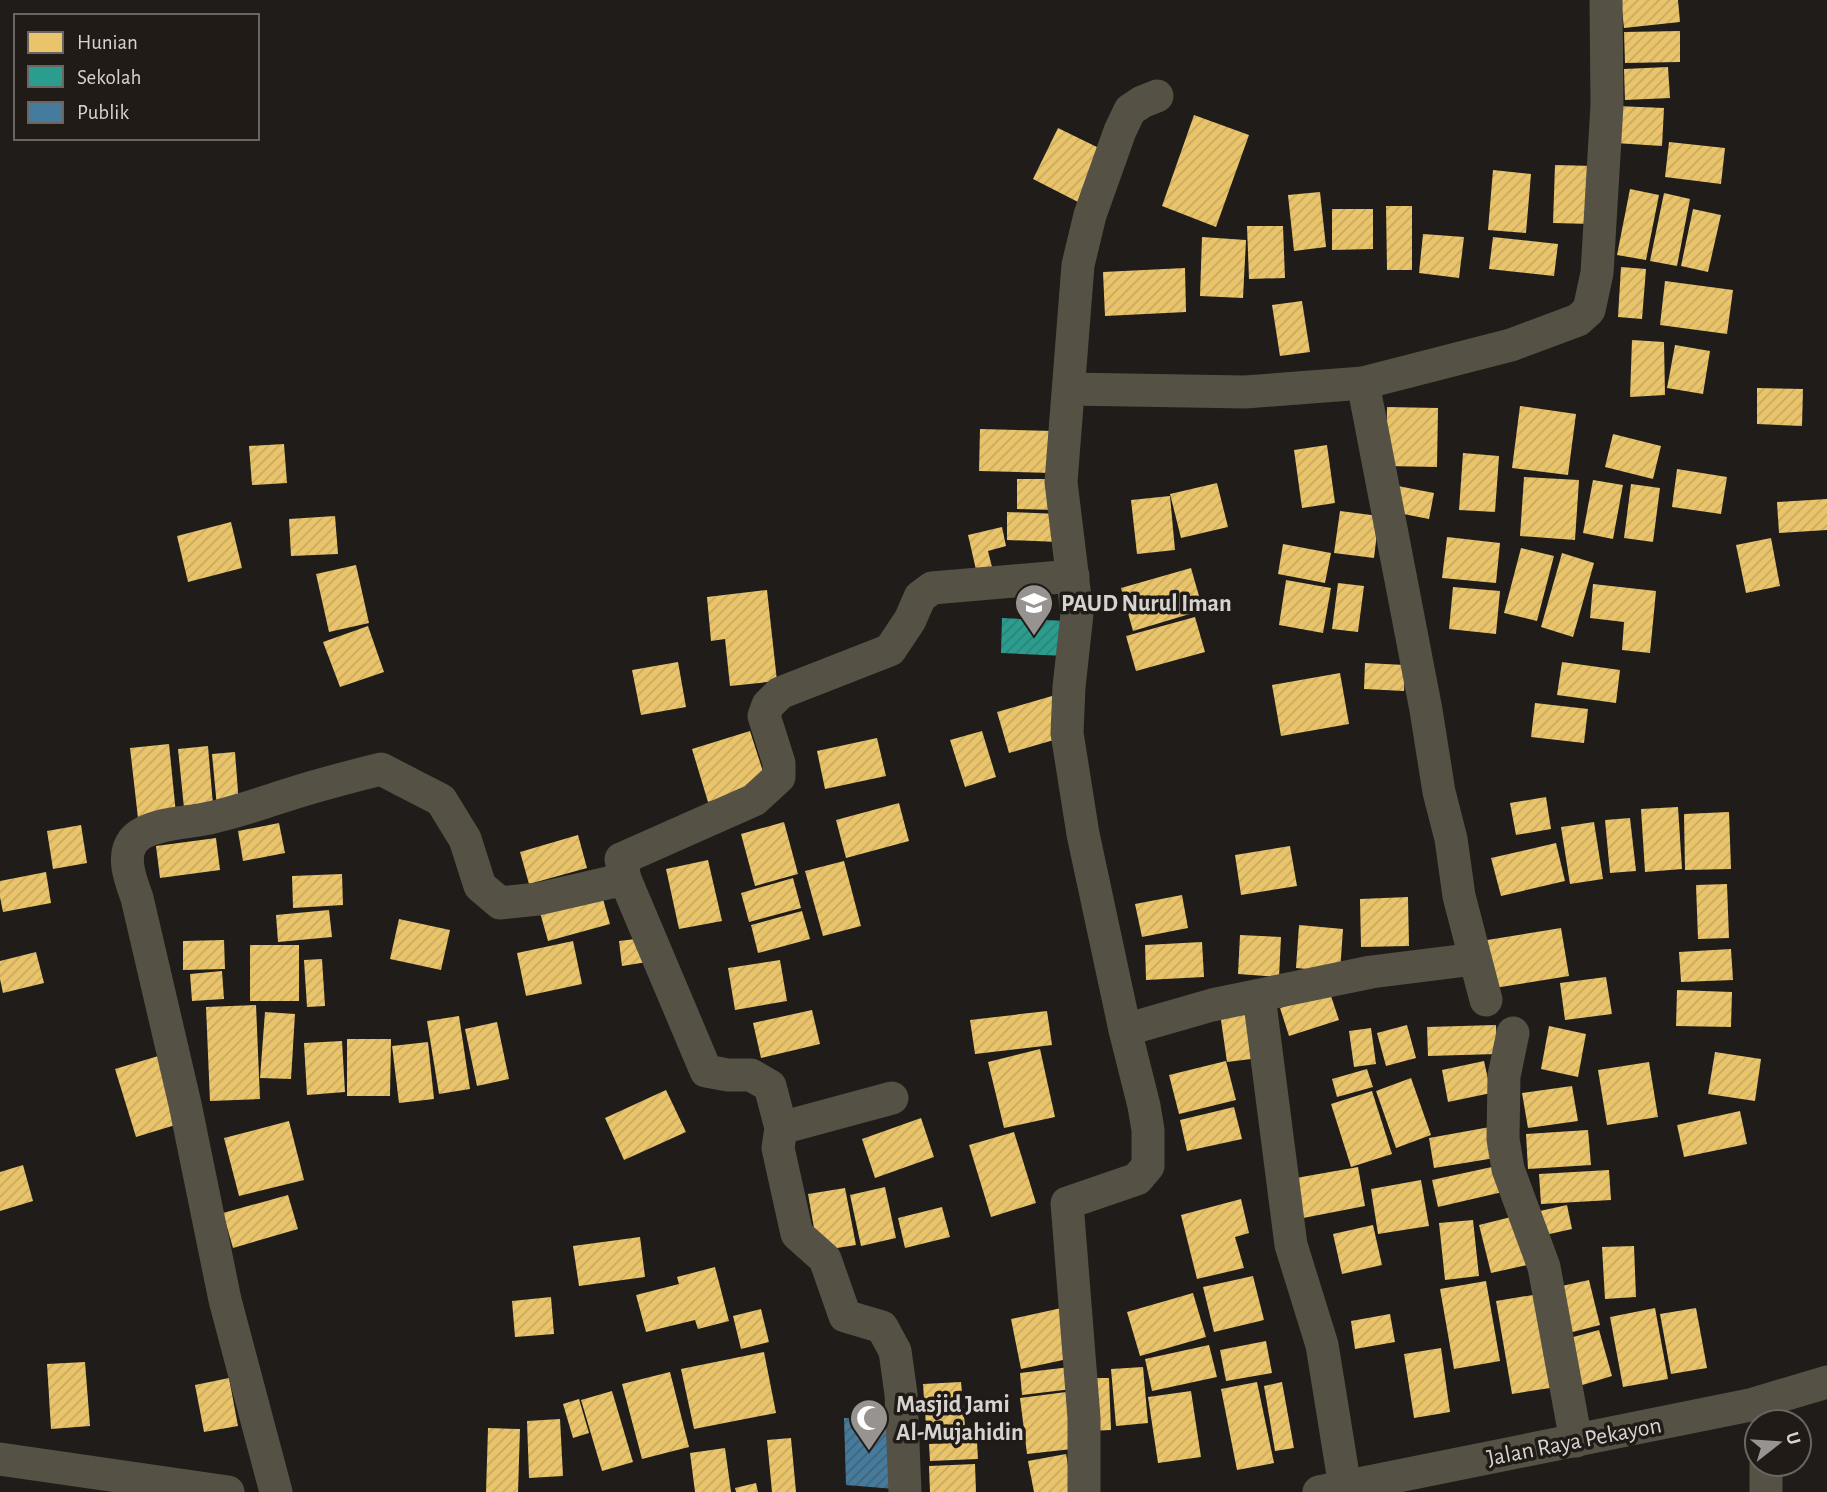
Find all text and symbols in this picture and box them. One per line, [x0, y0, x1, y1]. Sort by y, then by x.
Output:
legend [14, 14, 259, 140]
text: Hunian [77, 32, 138, 53]
text: Sekolah [77, 67, 142, 88]
text: Publik [77, 102, 129, 123]
school or university icon: PAUD Nurul Iman [1013, 582, 1055, 637]
place label: PAUD Nurul Iman [1061, 592, 1232, 616]
place label: Masjid Jami Al-Mujahidin [896, 1393, 1024, 1445]
mosque icon: Masjid Jami Al-Mujahidin [848, 1397, 890, 1452]
north arrow [1743, 1408, 1813, 1478]
street label: Jalan Raya Pekayon [1485, 1413, 1664, 1471]
text: U [1782, 1430, 1804, 1447]

